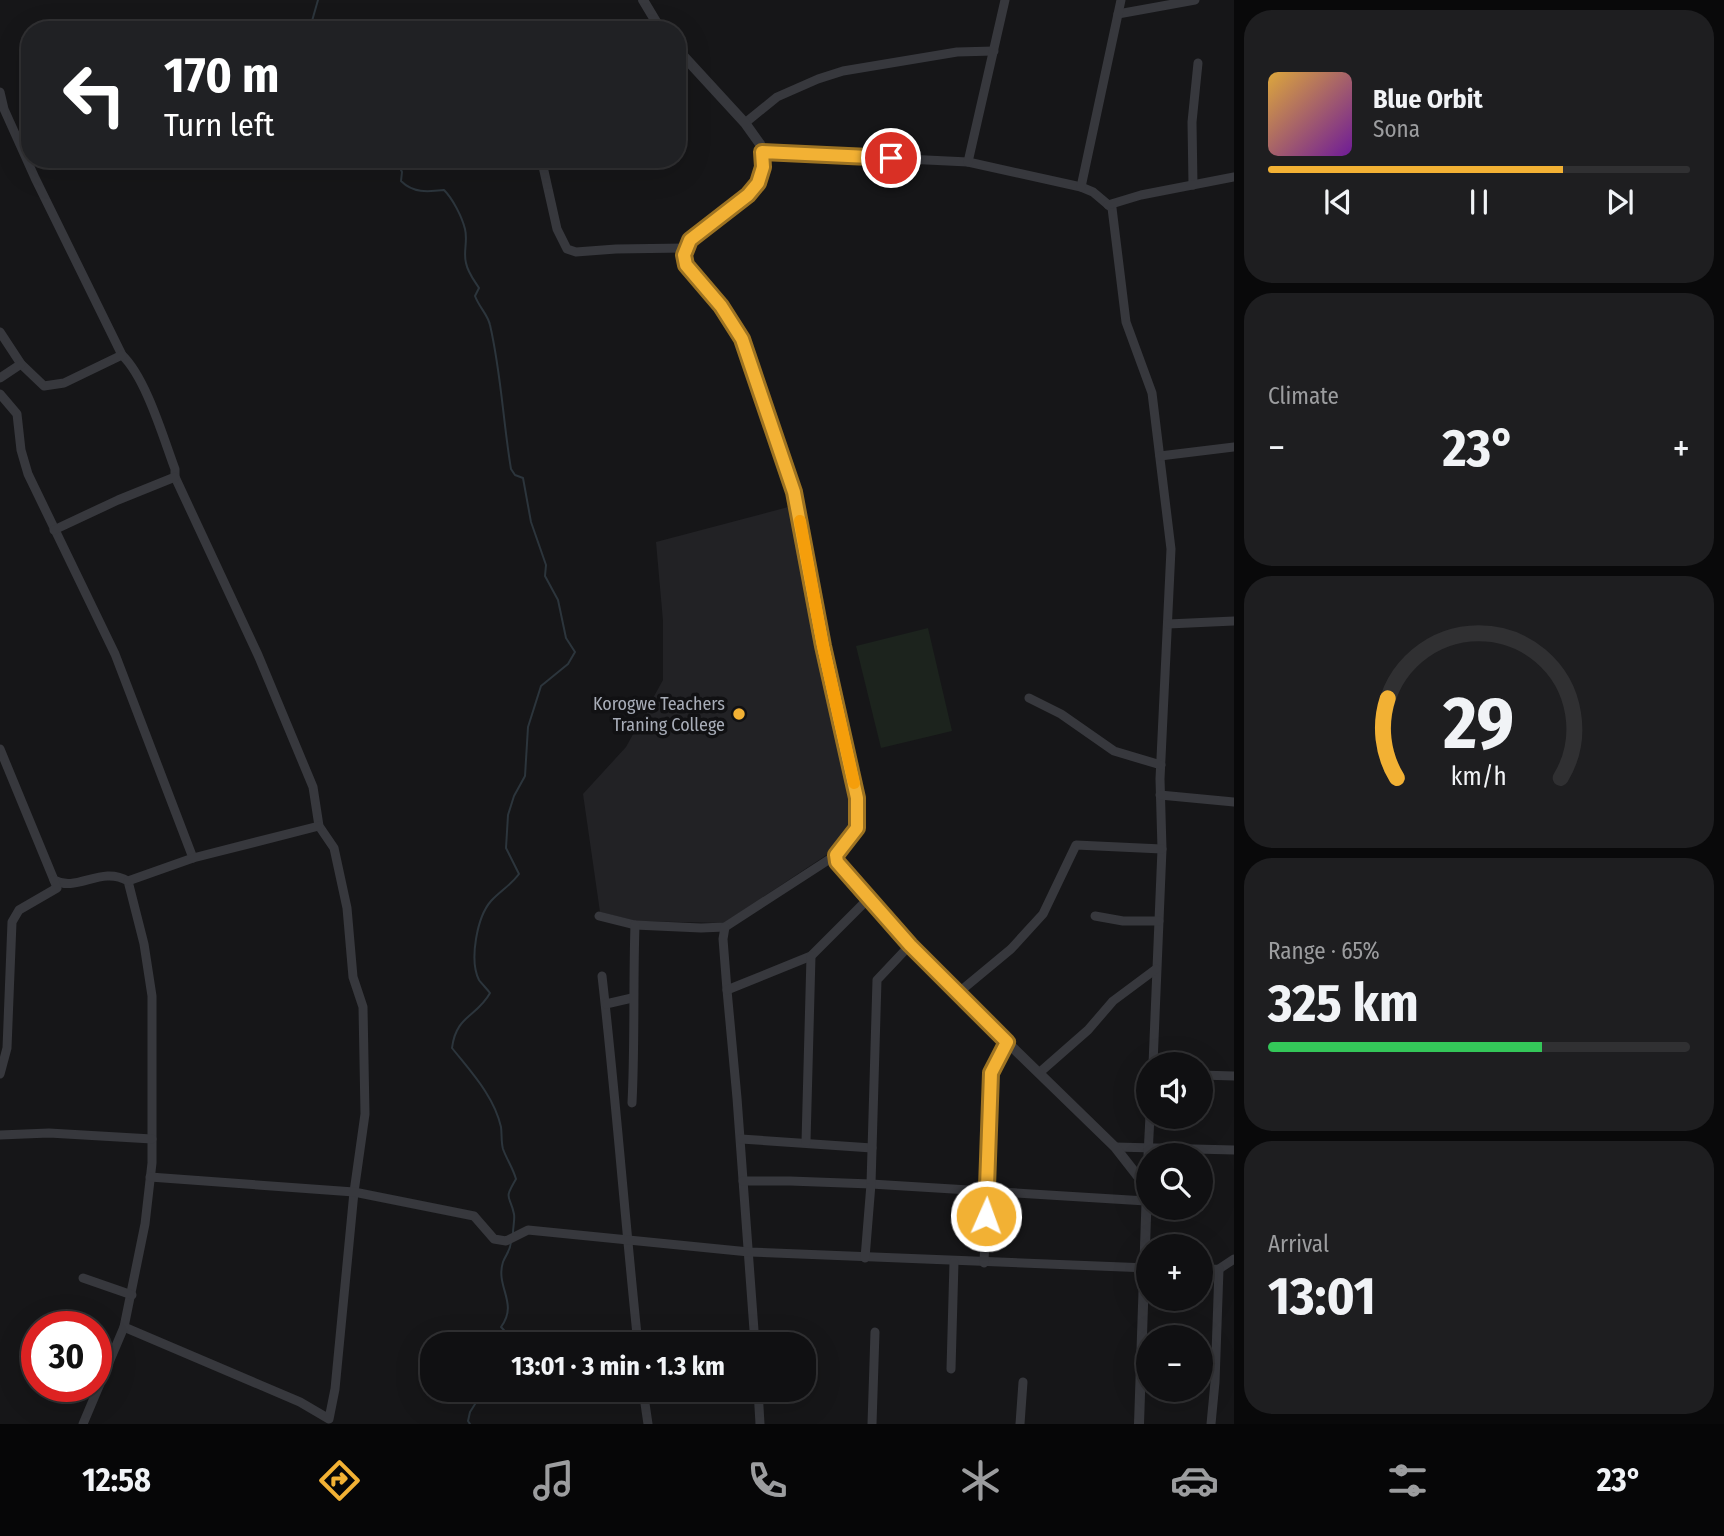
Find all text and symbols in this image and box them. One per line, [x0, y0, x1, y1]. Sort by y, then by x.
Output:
text: 170 m [164, 46, 280, 105]
icon: left [49, 49, 140, 140]
text: Blue Orbit [1373, 84, 1483, 115]
text: Turn left [164, 106, 274, 144]
text: Sona [1373, 115, 1420, 143]
pin [861, 128, 921, 188]
icon: arrive [872, 139, 910, 177]
icon: previous [1319, 183, 1357, 221]
icon: pause [1460, 183, 1498, 221]
icon: next [1601, 183, 1639, 221]
text: Climate [1268, 382, 1339, 410]
text: 23° [1442, 417, 1515, 480]
text: − [1268, 425, 1285, 471]
text: + [1673, 425, 1690, 471]
text: 29 [1443, 680, 1514, 767]
place label: Korogwe Teachers Traning College [593, 693, 725, 736]
marker: Korogwe Teachers Traning College [731, 706, 747, 722]
text: km/h [1451, 762, 1507, 792]
text: Range · 65% [1268, 937, 1380, 965]
text: 325 km [1268, 972, 1419, 1035]
map controls [1136, 1052, 1213, 1402]
button: sound [1136, 1052, 1213, 1129]
button: search [1136, 1143, 1213, 1220]
position arrow [949, 1179, 1023, 1253]
text: Arrival [1268, 1230, 1329, 1258]
button: + [1136, 1234, 1213, 1311]
text: 13:01 [1268, 1265, 1376, 1328]
speed limit sign: 30 [21, 1311, 112, 1402]
button: − [1136, 1325, 1213, 1402]
text: 13:01 · 3 min · 1.3 km [511, 1351, 725, 1382]
icon: directions [315, 1456, 364, 1505]
icon: music [529, 1456, 578, 1505]
icon: phone [743, 1456, 792, 1505]
icon: climate [956, 1456, 1005, 1505]
icon: car [1170, 1456, 1219, 1505]
icon: filters [1383, 1456, 1432, 1505]
text: 12:58 [82, 1461, 151, 1499]
text: 23° [1597, 1461, 1642, 1499]

